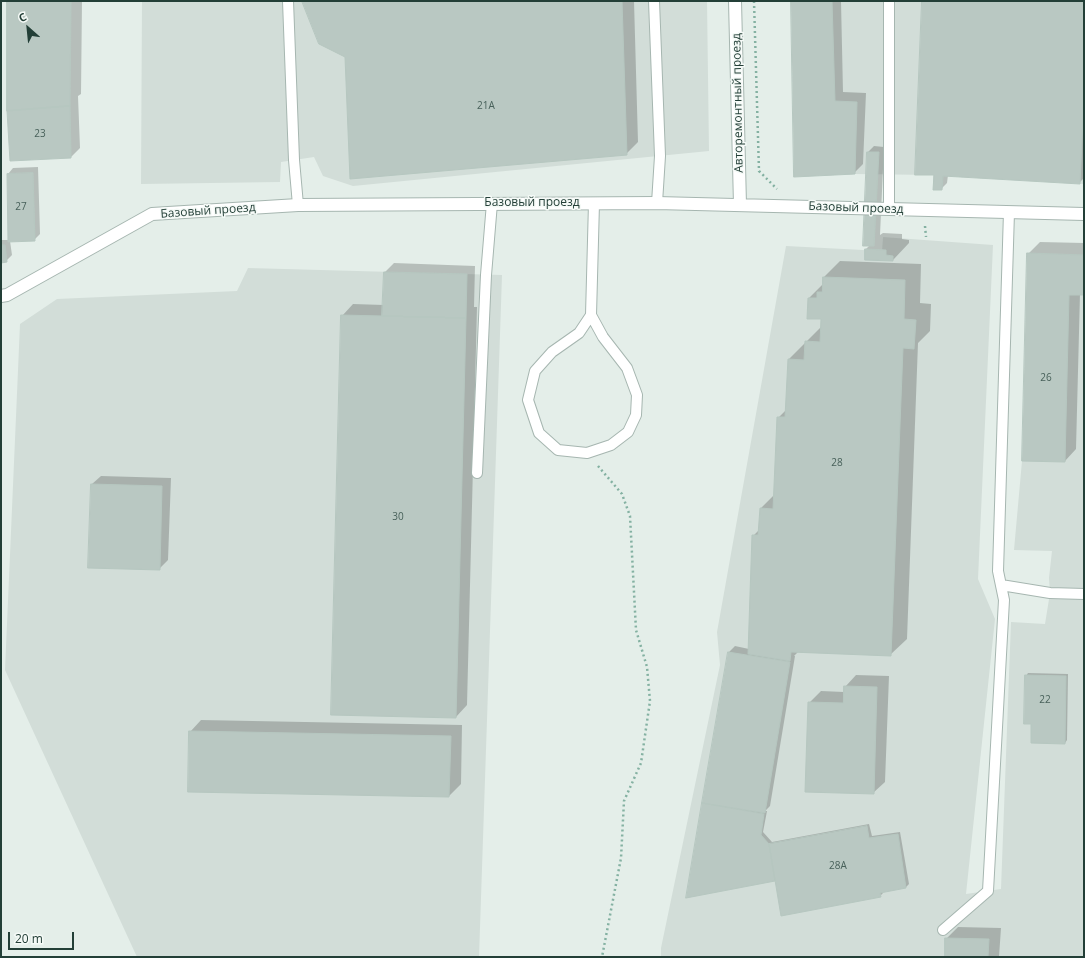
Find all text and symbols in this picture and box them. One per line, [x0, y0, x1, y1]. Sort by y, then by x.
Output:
north arrow [8, 8, 48, 48]
text: С [16, 9, 29, 25]
street label: Авторемонтный проезд [730, 33, 746, 173]
house number: 21А [477, 100, 495, 112]
house number: 23 [34, 128, 46, 140]
street label: Базовый проезд [484, 196, 580, 210]
street label: Базовый проезд [808, 199, 904, 217]
street label: Базовый проезд [160, 200, 256, 222]
house number: 27 [15, 201, 27, 213]
house number: 26 [1040, 372, 1052, 384]
house number: 28 [831, 457, 843, 469]
house number: 30 [392, 511, 404, 523]
house number: 22 [1039, 694, 1051, 706]
house number: 28А [829, 860, 847, 872]
scale bar [10, 924, 76, 950]
text: 20 m [15, 930, 43, 947]

